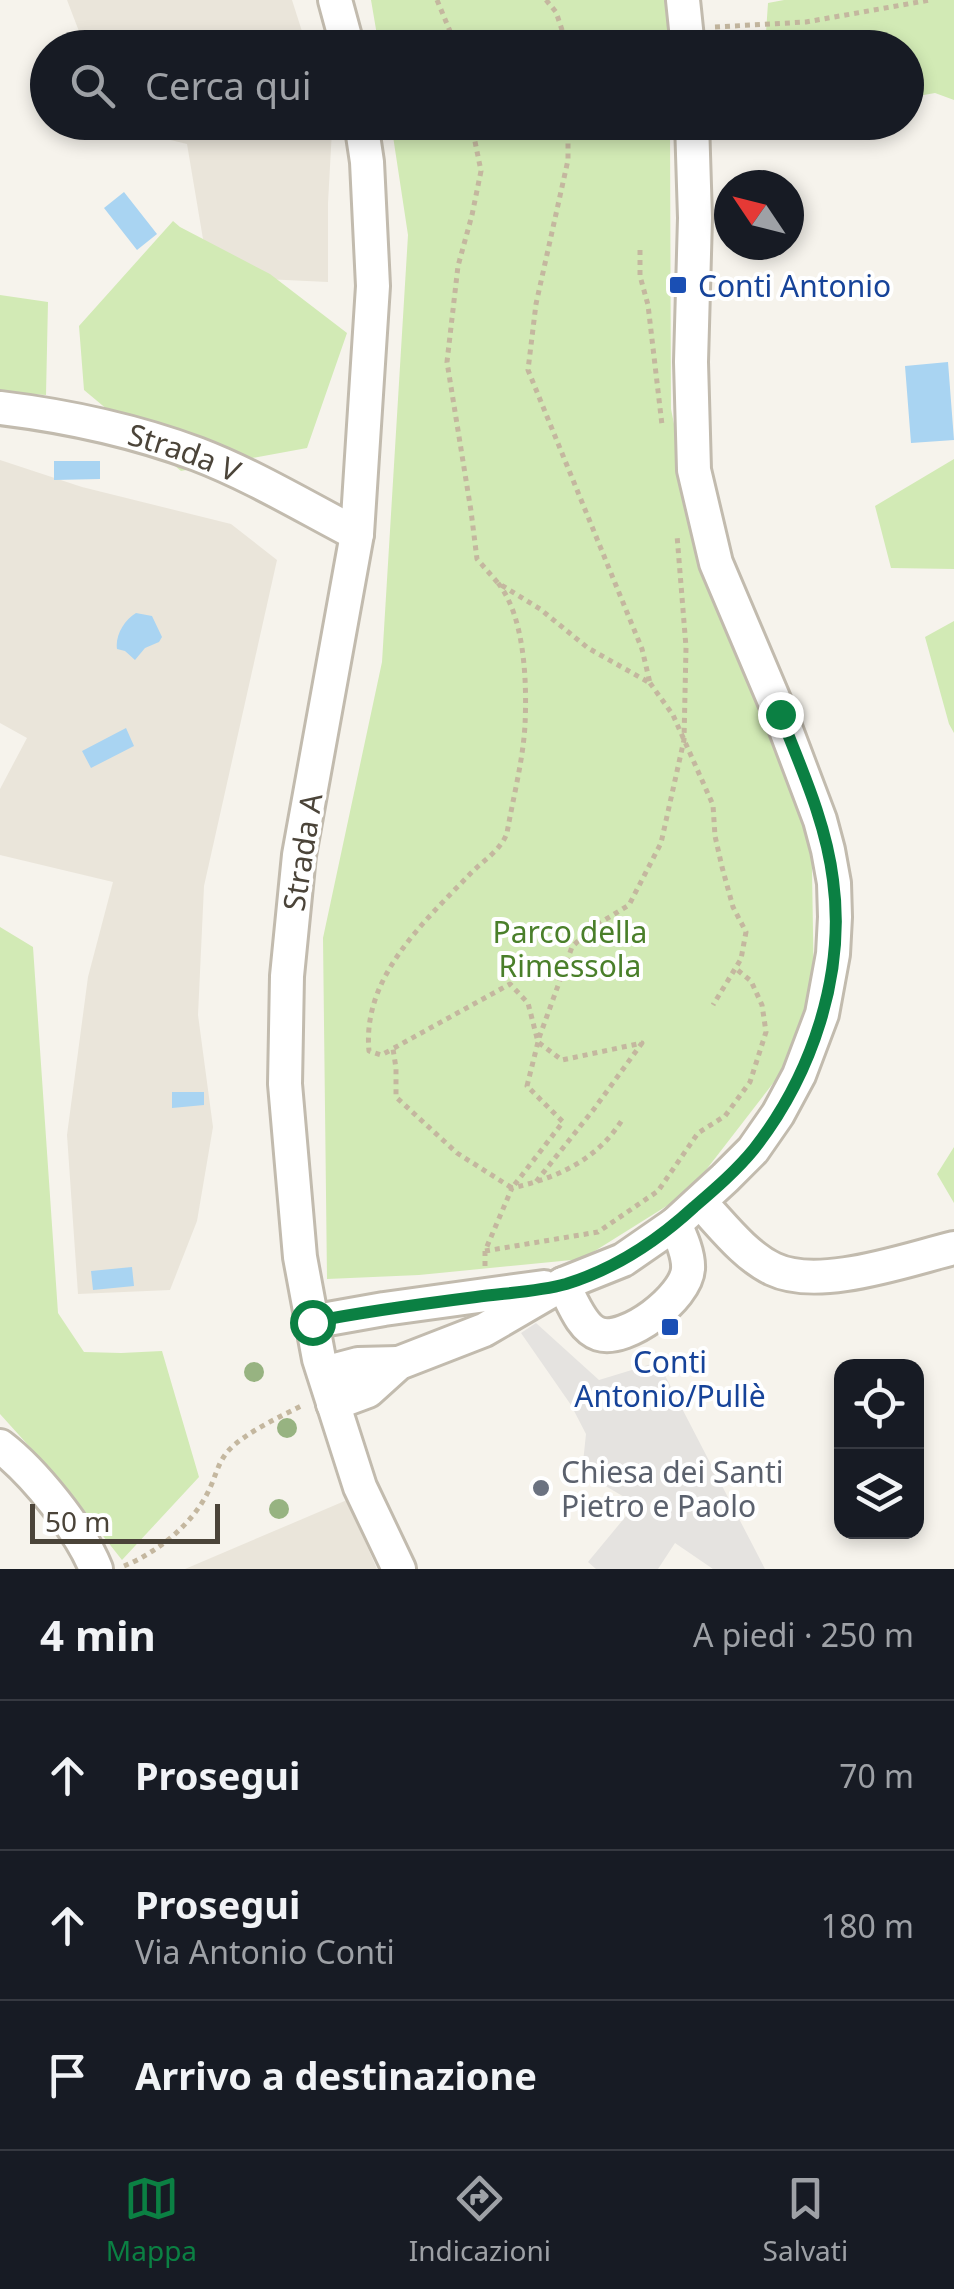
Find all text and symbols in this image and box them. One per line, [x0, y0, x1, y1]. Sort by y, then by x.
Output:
search box [30, 30, 924, 140]
icon: search [65, 58, 120, 113]
text: Cerca qui [145, 59, 311, 111]
north arrow [714, 170, 804, 260]
place label: Conti Antonio [698, 265, 891, 306]
marker: Conti Antonio [667, 274, 689, 296]
street label: Strada V [124, 413, 248, 491]
route end [758, 692, 804, 738]
street label: Strada A [273, 790, 332, 914]
park label: Parco della Rimessola [493, 911, 647, 986]
route start [290, 1300, 336, 1346]
marker: Conti Antonio/Pullè [659, 1316, 681, 1338]
place label: Conti Antonio/Pullè [574, 1341, 766, 1416]
map controls [834, 1359, 924, 1539]
button: locate [834, 1359, 924, 1449]
button: layers [834, 1449, 924, 1539]
place label: Chiesa dei Santi Pietro e Paolo [561, 1451, 783, 1526]
marker: Chiesa dei Santi Pietro e Paolo [530, 1477, 552, 1499]
scale bar [30, 1499, 220, 1544]
text: 50 m [45, 1502, 111, 1540]
text: 4 min [40, 1606, 156, 1663]
text: A piedi · 250 m [693, 1613, 914, 1656]
icon: ahead [40, 1748, 95, 1803]
text: Prosegui [135, 1749, 300, 1801]
text: 70 m [839, 1754, 914, 1797]
text: Prosegui [135, 1878, 300, 1930]
icon: ahead [40, 1898, 95, 1953]
text: 180 m [821, 1904, 914, 1947]
text: Via Antonio Conti [135, 1930, 395, 1973]
icon: arrive [40, 2048, 95, 2103]
text: Arrivo a destinazione [135, 2049, 537, 2101]
tab: Mappa [106, 2171, 197, 2269]
tab: Indicazioni [409, 2171, 551, 2269]
tab: Salvati [763, 2171, 848, 2269]

